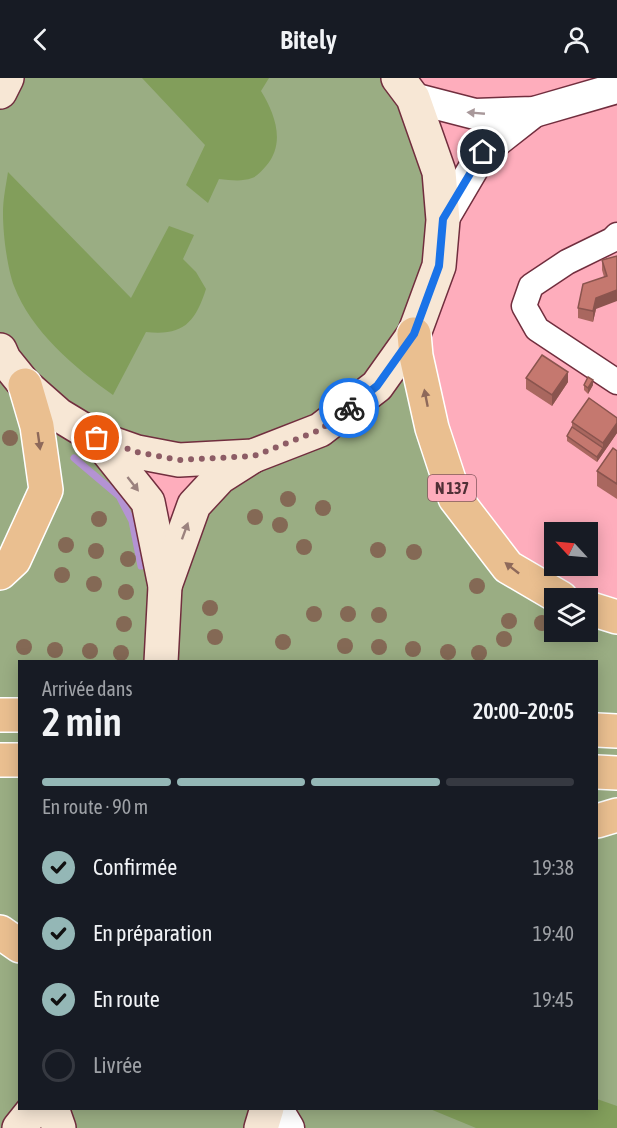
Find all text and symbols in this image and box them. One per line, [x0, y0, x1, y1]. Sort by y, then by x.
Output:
icon: back [24, 23, 57, 56]
icon: person [560, 23, 593, 56]
text: Bitely [280, 24, 337, 55]
one-way arrow [466, 108, 485, 118]
pin [457, 126, 508, 177]
icon: home [466, 135, 499, 168]
courier [319, 378, 379, 438]
one-way arrow [421, 388, 430, 407]
icon: bike [333, 392, 366, 425]
pin [71, 412, 122, 463]
icon: bag [80, 421, 113, 454]
one-way arrow [35, 432, 44, 451]
road number: N 137 [428, 475, 476, 501]
one-way arrow [127, 476, 139, 491]
one-way arrow [180, 522, 190, 540]
north arrow [544, 522, 598, 576]
map controls [544, 522, 598, 642]
one-way arrow [504, 561, 520, 574]
button: layers [544, 588, 598, 642]
text: Arrivée dans [42, 677, 133, 700]
text: 20:00–20:05 [473, 698, 574, 724]
text: 2 min [42, 700, 122, 744]
text: En route · 90 m [42, 795, 148, 818]
icon: check [42, 851, 75, 884]
text: Confirmée [93, 854, 177, 880]
text: 19:38 [533, 856, 574, 879]
icon: check [42, 917, 75, 950]
text: En préparation [93, 920, 212, 946]
text: 19:40 [533, 922, 574, 945]
icon: check [42, 983, 75, 1016]
text: En route [93, 986, 160, 1012]
text: 19:45 [533, 988, 574, 1011]
text: Livrée [93, 1052, 142, 1078]

